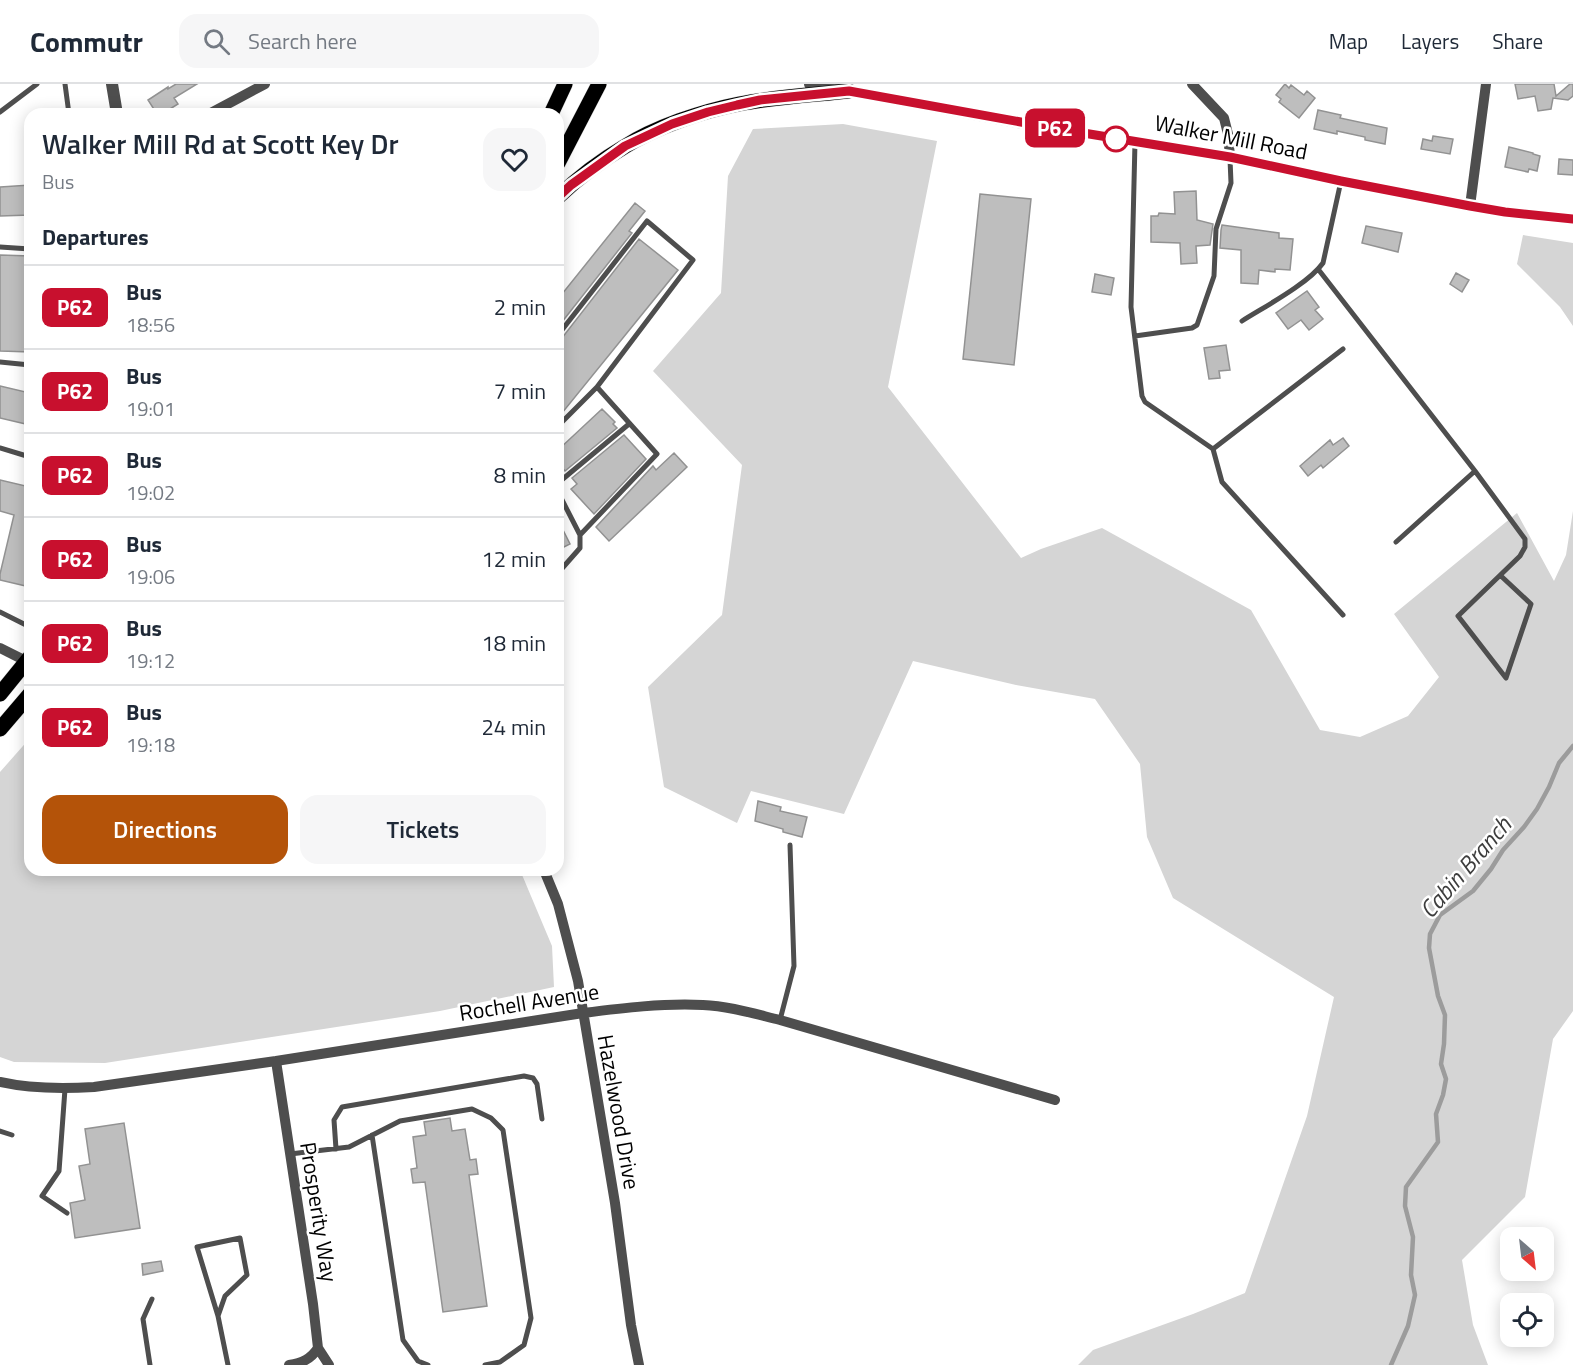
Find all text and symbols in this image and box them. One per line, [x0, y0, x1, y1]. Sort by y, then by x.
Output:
search box [179, 14, 599, 68]
text: Commutr [30, 20, 143, 63]
text: Search here [248, 24, 357, 58]
icon: search [200, 25, 233, 58]
text: Map [1329, 25, 1368, 57]
text: Layers [1401, 25, 1459, 57]
text: Share [1492, 25, 1543, 57]
street label: Walker Mill Road [1152, 106, 1310, 168]
line badge: P62 [1020, 108, 1090, 147]
text: P62 [1037, 112, 1073, 144]
text: Walker Mill Rd at Scott Key Dr [42, 122, 399, 165]
unlabelled marker [1103, 126, 1129, 152]
button: heart [483, 128, 546, 191]
text: Bus [42, 166, 74, 197]
text: Departures [42, 220, 149, 254]
text: Bus [126, 275, 162, 309]
text: 2 min [494, 290, 546, 324]
text: P62 [57, 291, 93, 323]
text: 18:56 [126, 309, 175, 340]
text: Bus [126, 359, 162, 393]
text: 7 min [494, 374, 546, 408]
text: P62 [57, 375, 93, 407]
text: 19:01 [126, 393, 175, 424]
text: Bus [126, 443, 162, 477]
text: 8 min [494, 458, 546, 492]
text: P62 [57, 459, 93, 491]
text: 19:02 [126, 477, 175, 508]
text: Bus [126, 527, 162, 561]
text: 12 min [481, 542, 546, 576]
text: P62 [57, 543, 93, 575]
text: 19:06 [126, 561, 175, 592]
text: Bus [126, 611, 162, 645]
text: 18 min [481, 626, 546, 660]
text: P62 [57, 627, 93, 659]
text: 19:12 [126, 645, 175, 676]
text: Bus [126, 695, 162, 729]
text: 24 min [481, 710, 546, 744]
text: P62 [57, 711, 93, 743]
text: 19:18 [126, 729, 175, 760]
button: Directions [42, 795, 288, 864]
button: Tickets [300, 795, 546, 864]
water label: Cabin Branch [1410, 807, 1520, 926]
street label: Rochell Avenue [457, 974, 601, 1030]
street label: Hazelwood Drive [589, 1032, 649, 1192]
street label: Prosperity Way [291, 1140, 347, 1285]
north arrow [1500, 1227, 1554, 1281]
map controls [1500, 1227, 1554, 1347]
button: locate [1500, 1293, 1554, 1347]

